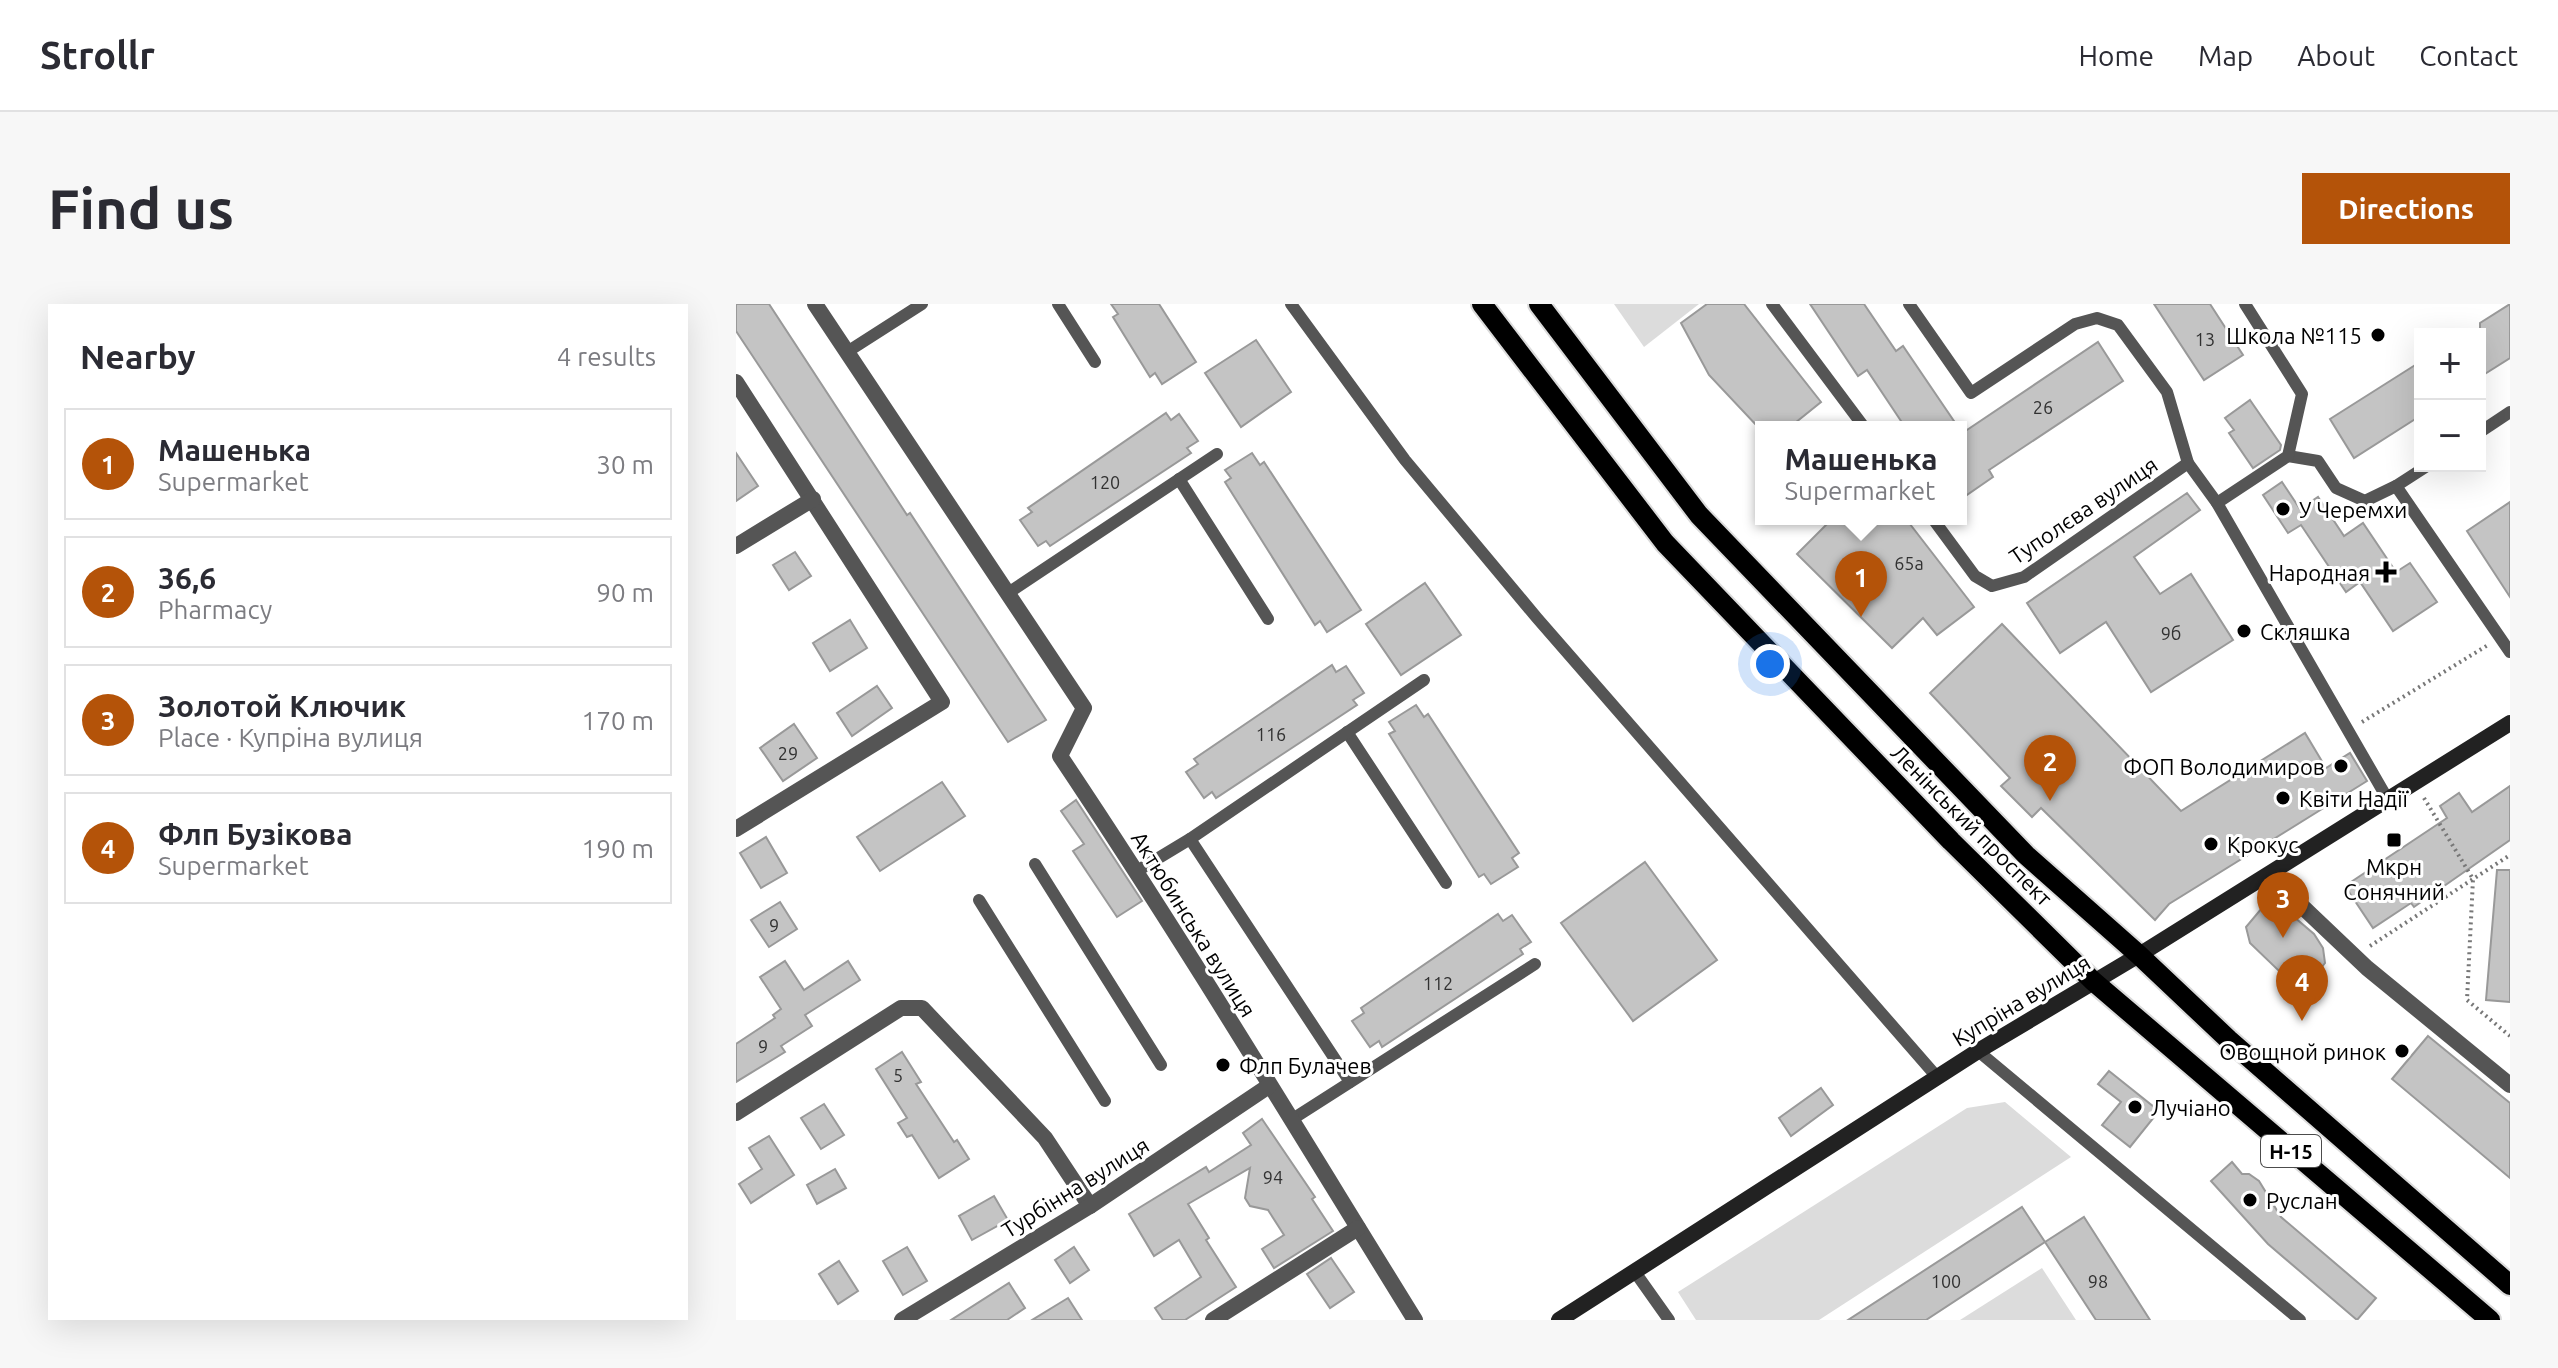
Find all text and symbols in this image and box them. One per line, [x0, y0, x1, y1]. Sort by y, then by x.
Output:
text: Strollr [40, 34, 155, 76]
text: Home [2079, 40, 2154, 71]
text: Map [2198, 40, 2253, 71]
text: About [2297, 40, 2375, 71]
text: Contact [2419, 40, 2518, 71]
button: Directions [2302, 173, 2510, 244]
text: Find us [48, 177, 234, 240]
place label: Школа №115 [2226, 323, 2362, 348]
marker: Школа №115 [2369, 326, 2387, 344]
map controls [2414, 328, 2486, 472]
button: + [2414, 328, 2486, 400]
house number: 13 [2195, 329, 2215, 349]
text: Nearby [80, 337, 195, 375]
text: 4 results [557, 342, 656, 371]
house number: 26 [2033, 397, 2053, 417]
button: − [2414, 400, 2486, 472]
popup [1755, 421, 1967, 525]
text: Машенька [158, 433, 311, 467]
text: Машенька [1784, 442, 1938, 476]
text: 1 [101, 450, 115, 479]
text: 30 m [596, 450, 654, 479]
street label: Туполєва вулиця [2004, 451, 2162, 569]
text: Supermarket [158, 467, 309, 496]
house number: 120 [1090, 472, 1120, 492]
text: Supermarket [1784, 476, 1935, 505]
place label: У Черемхи [2299, 497, 2407, 522]
marker: У Черемхи [2274, 500, 2292, 518]
pin: 1 [1835, 551, 1887, 617]
house number: 65а [1894, 553, 1924, 573]
place label: Народная [2269, 560, 2370, 585]
text: 36,6 [158, 561, 216, 595]
marker: Народная [2377, 563, 2395, 581]
text: 2 [101, 578, 115, 607]
text: 90 m [596, 578, 654, 607]
text: Pharmacy [158, 595, 272, 624]
place label: Скляшка [2260, 619, 2350, 644]
marker: Скляшка [2235, 622, 2253, 640]
house number: 9б [2161, 623, 2181, 643]
your location [1750, 644, 1790, 684]
text: Золотой Ключик [158, 689, 406, 723]
text: 3 [101, 706, 115, 735]
text: 170 m [582, 706, 654, 735]
text: Place · Купріна вулиця [158, 723, 423, 752]
house number: 116 [1256, 724, 1286, 744]
pin: 2 [2024, 735, 2076, 801]
street label: Ленінський проспект [1886, 739, 2058, 911]
house number: 29 [778, 743, 798, 763]
place label: ФОП Володимиров [2123, 754, 2325, 779]
marker: ФОП Володимиров [2332, 757, 2350, 775]
place label: Квіти Надії [2299, 786, 2409, 811]
marker: Квіти Надії [2274, 789, 2292, 807]
text: Флп Бузікова [158, 817, 352, 851]
street label: Актюбинська вулиця [1127, 827, 1261, 1021]
marker: Мкрн Сонячний [2385, 831, 2403, 849]
place label: Крокус [2227, 832, 2298, 857]
text: 4 [101, 834, 115, 863]
text: 190 m [582, 834, 654, 863]
marker: Крокус [2202, 835, 2220, 853]
text: Supermarket [158, 851, 309, 880]
place label: Мкрн Сонячний [2343, 854, 2445, 904]
pin: 3 [2257, 872, 2309, 938]
house number: 9 [769, 915, 779, 935]
street label: Купріна вулиця [1948, 949, 2094, 1051]
pin: 4 [2276, 955, 2328, 1021]
house number: 112 [1423, 973, 1453, 993]
house number: 9 [758, 1036, 768, 1056]
place label: Овощной ринок [2219, 1039, 2386, 1064]
marker: Овощной ринок [2393, 1042, 2411, 1060]
place label: Флп Булачев [1239, 1053, 1372, 1078]
marker: Флп Булачев [1214, 1056, 1232, 1074]
house number: 5 [893, 1065, 903, 1085]
place label: Лучіано [2151, 1095, 2231, 1120]
marker: Лучіано [2126, 1098, 2144, 1116]
street label: Турбінна вулиця [997, 1132, 1153, 1242]
road number: Н-15 [2261, 1135, 2321, 1167]
house number: 94 [1263, 1167, 1283, 1187]
place label: Руслан [2266, 1188, 2338, 1213]
marker: Руслан [2241, 1191, 2259, 1209]
house number: 100 [1931, 1271, 1961, 1291]
house number: 98 [2088, 1271, 2108, 1291]

